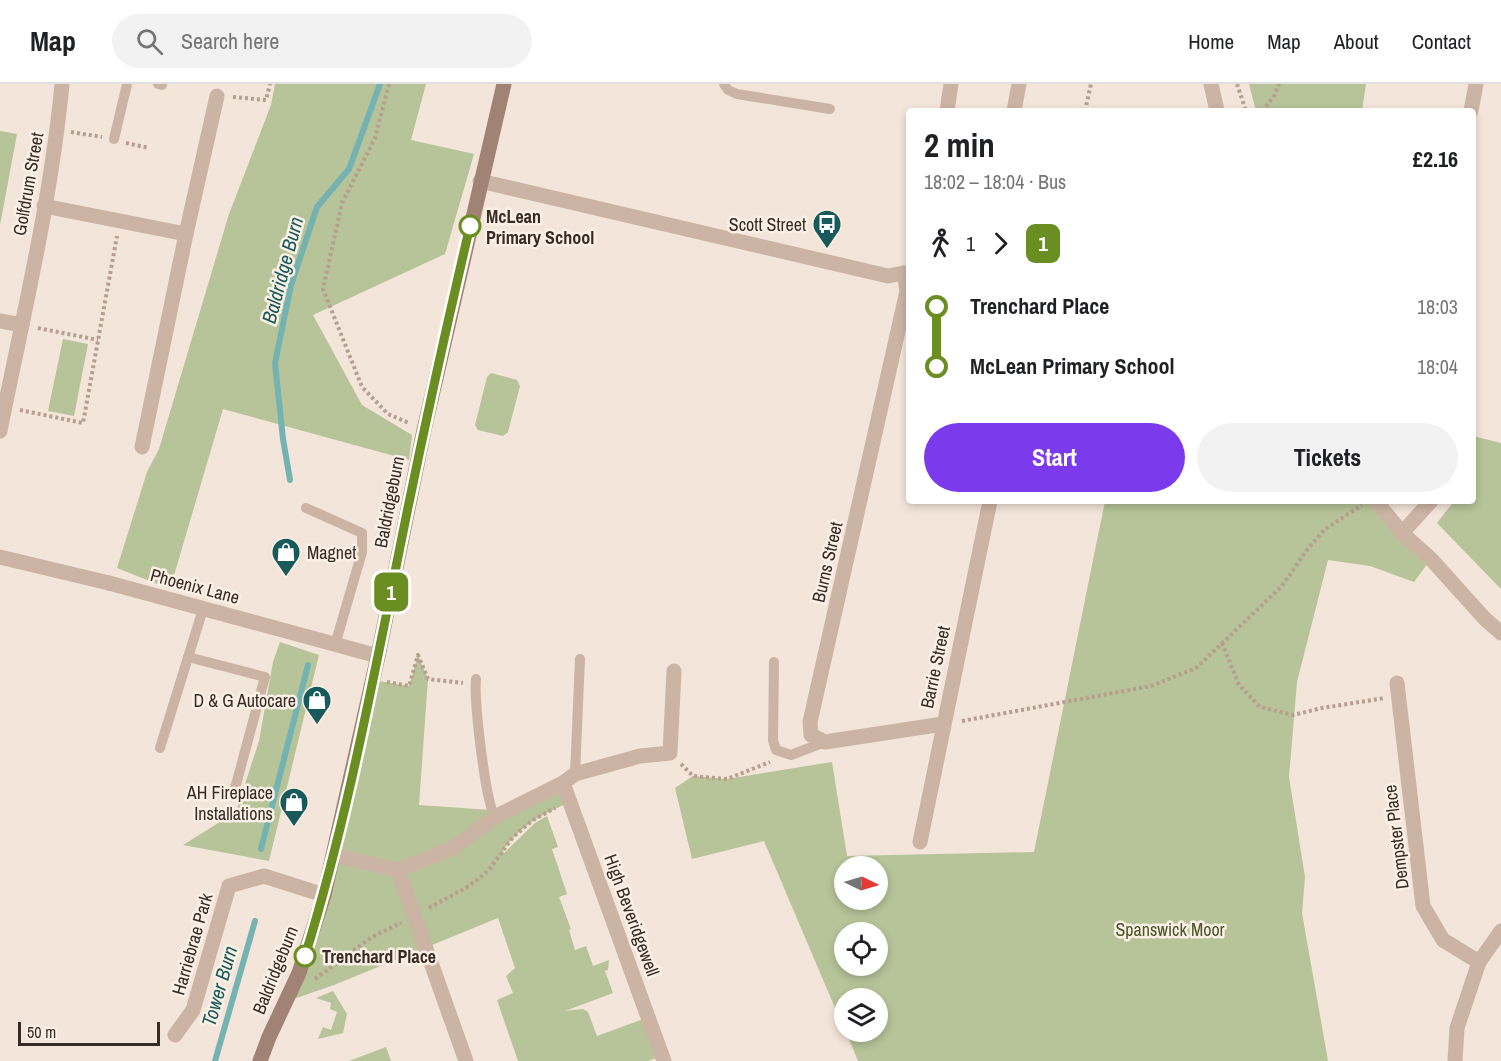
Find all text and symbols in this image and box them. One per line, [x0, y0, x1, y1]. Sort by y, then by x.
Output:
search box [112, 14, 532, 68]
text: Map [30, 22, 76, 60]
icon: search [133, 25, 166, 58]
text: Search here [181, 26, 279, 56]
text: Home [1188, 27, 1234, 56]
text: Map [1267, 27, 1301, 56]
text: About [1334, 27, 1379, 56]
text: Contact [1412, 27, 1471, 56]
text: 2 min [924, 123, 995, 167]
street label: Golfdrum Street [7, 131, 49, 237]
text: £2.16 [1413, 144, 1458, 174]
text: 18:02 – 18:04 · Bus [924, 168, 1066, 195]
place label: McLean Primary School [486, 204, 594, 250]
bus stop icon: Scott Street [811, 208, 843, 250]
place label: Scott Street [729, 212, 806, 237]
water label: Baldridge Burn [255, 214, 309, 326]
marker: McLean Primary School [459, 215, 481, 237]
icon: walk [924, 227, 957, 260]
icon: forward [984, 227, 1017, 260]
text: 1 [1038, 229, 1048, 258]
text: 1 [966, 230, 975, 257]
text: Trenchard Place [970, 291, 1109, 321]
text: 18:03 [1417, 293, 1458, 320]
text: McLean Primary School [970, 351, 1175, 381]
text: 18:04 [1417, 353, 1458, 380]
button: Start [924, 423, 1185, 492]
button: Tickets [1197, 423, 1458, 492]
street label: Baldridgeburn [368, 454, 410, 550]
street label: Burns Street [806, 519, 848, 605]
shop icon: Magnet [270, 536, 302, 578]
place label: Magnet [307, 540, 356, 565]
street label: Phoenix Lane [148, 562, 242, 610]
line badge: 1 [372, 572, 410, 612]
text: 1 [386, 578, 396, 607]
street label: Barrie Street [914, 623, 956, 711]
shop icon: D & G Autocare [301, 684, 333, 726]
place label: D & G Autocare [193, 688, 296, 713]
place label: AH Fireplace Installations [186, 780, 273, 826]
street label: Dempster Place [1377, 783, 1415, 891]
shop icon: AH Fireplace Installations [278, 786, 310, 828]
street label: High Beveridgewell [598, 851, 666, 979]
north arrow [834, 856, 888, 910]
map controls [834, 856, 888, 1042]
street label: Harriebrae Park [166, 889, 219, 998]
park label: Spanswick Moor [1115, 917, 1225, 942]
street label: Baldridgeburn [246, 922, 304, 1018]
button: locate [834, 922, 888, 976]
water label: Tower Burn [195, 943, 243, 1029]
place label: Trenchard Place [322, 944, 436, 969]
marker: Trenchard Place [294, 945, 316, 967]
button: layers [834, 988, 888, 1042]
scale bar [18, 1019, 160, 1046]
text: 50 m [27, 1021, 56, 1043]

